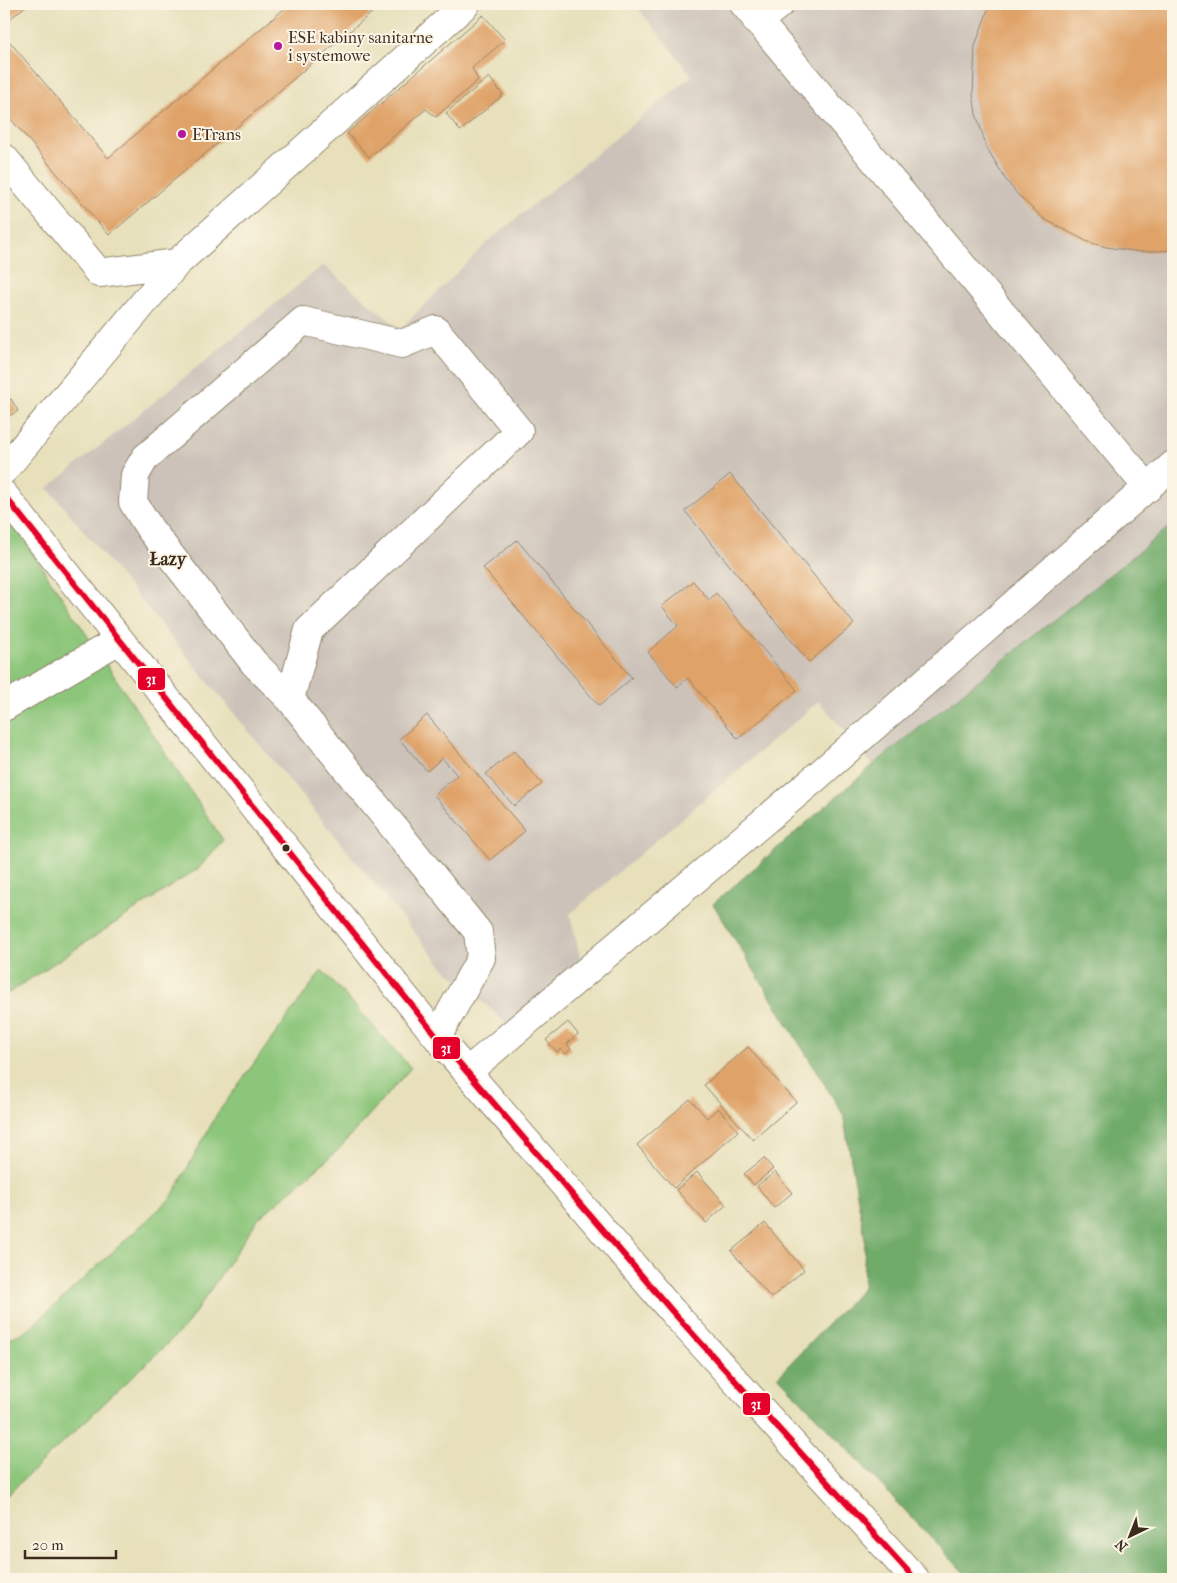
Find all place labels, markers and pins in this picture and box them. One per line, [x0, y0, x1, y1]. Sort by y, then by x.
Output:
place label: ESE kabiny sanitarne i systemowe [288, 28, 433, 65]
marker: ESE kabiny sanitarne i systemowe [272, 40, 284, 52]
place label: ETrans [192, 125, 241, 144]
marker: ETrans [176, 128, 188, 140]
unlabelled marker [281, 843, 291, 853]

